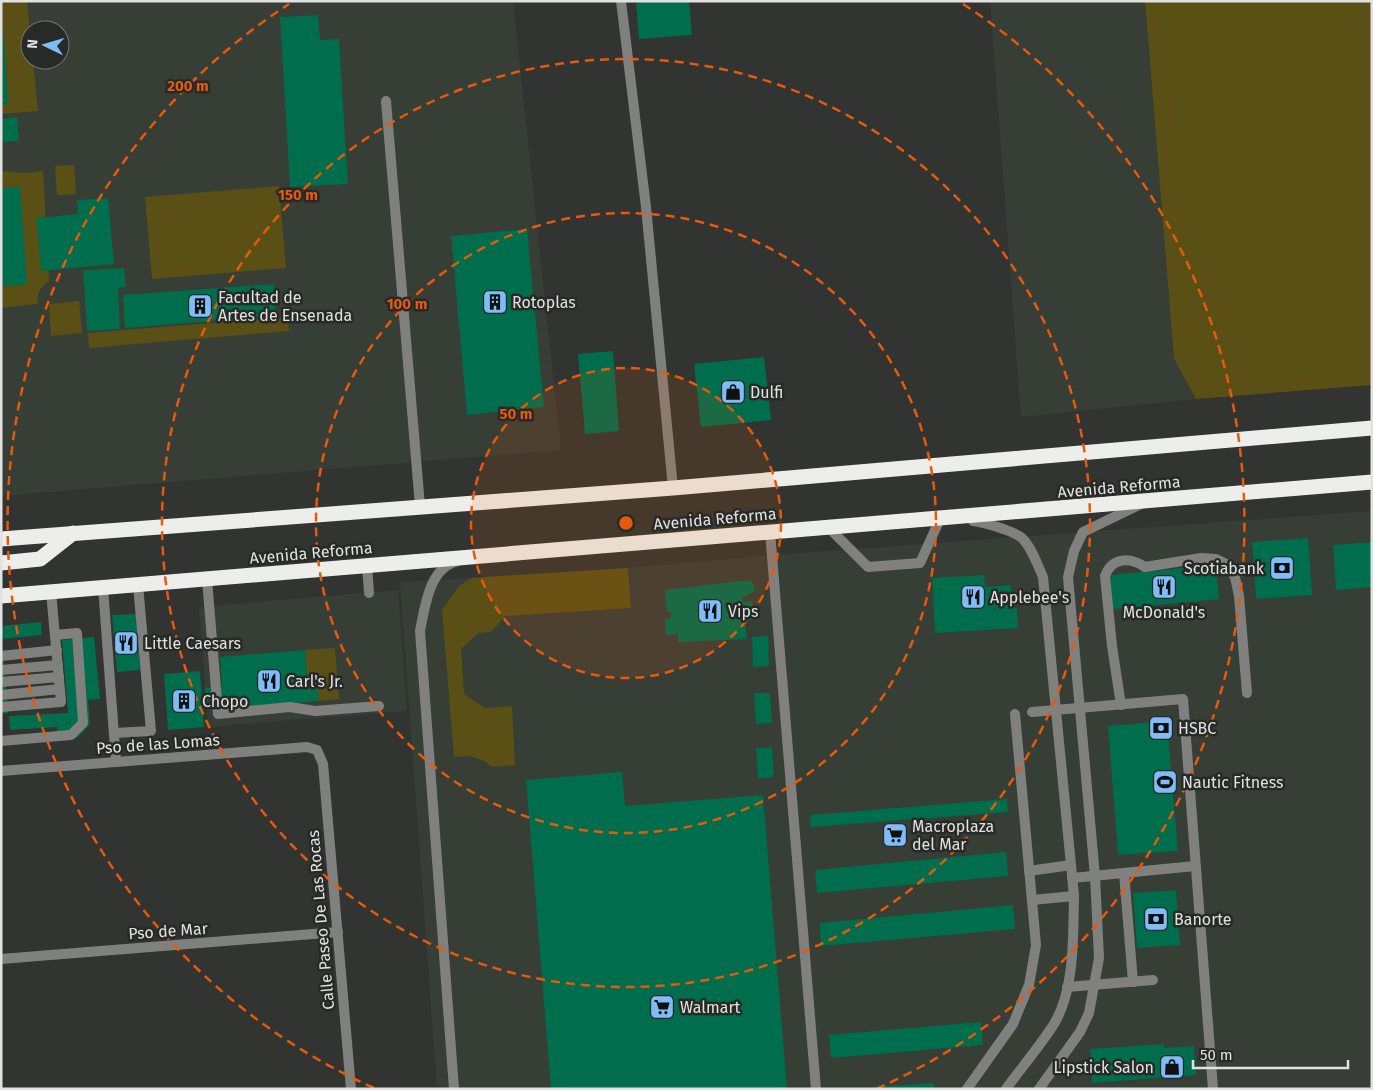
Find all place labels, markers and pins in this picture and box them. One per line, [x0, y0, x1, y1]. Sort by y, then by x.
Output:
place label: Facultad de Artes de Ensenada [218, 288, 352, 325]
building icon: Rotoplas [482, 289, 508, 315]
building icon: Facultad de Artes de Ensenada [187, 293, 213, 319]
place label: Rotoplas [512, 293, 576, 312]
shop icon: Dulfi [720, 379, 746, 405]
place label: Dulfi [750, 383, 784, 402]
centre of rings [617, 514, 635, 532]
bank icon: Scotiabank [1269, 555, 1295, 581]
place label: Scotiabank [1184, 559, 1265, 578]
restaurant icon: McDonald's [1151, 574, 1177, 600]
restaurant icon: Applebee's [960, 584, 986, 610]
place label: Applebee's [990, 588, 1069, 607]
restaurant icon: Vips [697, 598, 723, 624]
place label: Vips [728, 602, 758, 621]
place label: McDonald's [1123, 603, 1205, 622]
restaurant icon: Little Caesars [113, 630, 139, 656]
place label: Little Caesars [144, 634, 241, 653]
restaurant icon: Carl's Jr. [256, 668, 282, 694]
place label: Carl's Jr. [286, 672, 343, 691]
building icon: Chopo [171, 688, 197, 714]
place label: Chopo [202, 692, 248, 711]
bank icon: HSBC [1148, 715, 1174, 741]
place label: HSBC [1178, 719, 1216, 738]
sports icon: Nautic Fitness [1152, 769, 1178, 795]
place label: Nautic Fitness [1182, 773, 1284, 792]
place label: Macroplaza del Mar [912, 817, 994, 854]
supermarket icon: Macroplaza del Mar [882, 822, 908, 848]
bank icon: Banorte [1143, 906, 1169, 932]
place label: Banorte [1174, 910, 1232, 929]
supermarket icon: Walmart [649, 994, 675, 1020]
place label: Walmart [680, 998, 741, 1017]
shop icon: Lipstick Salon [1159, 1054, 1185, 1080]
place label: Lipstick Salon [1054, 1058, 1154, 1077]

